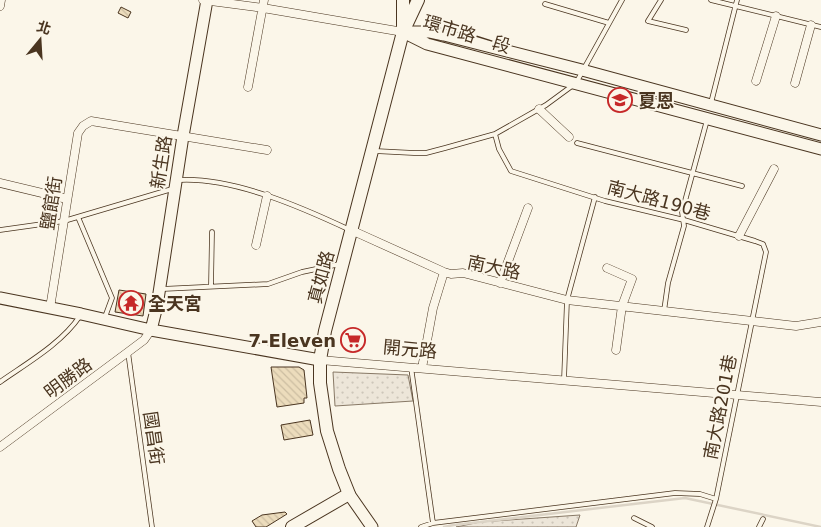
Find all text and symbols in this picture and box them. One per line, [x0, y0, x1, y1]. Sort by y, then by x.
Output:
street label: 環市路一段 [421, 11, 513, 57]
north arrow [15, 15, 65, 65]
text: 北 [35, 18, 53, 37]
school or university icon: 夏恩 [607, 87, 633, 113]
place label: 夏恩 [638, 90, 674, 111]
street label: 新生路 [146, 134, 176, 190]
street label: 鹽館街 [36, 175, 66, 231]
street label: 南大路190巷 [605, 176, 713, 224]
street label: 真如路 [304, 248, 338, 306]
street label: 南大路 [465, 251, 523, 283]
temple icon: 全天宮 [118, 290, 144, 316]
place label: 全天宮 [148, 293, 202, 314]
supermarket icon: 7-Eleven [340, 327, 366, 353]
place label: 7-Eleven [249, 330, 336, 351]
street label: 開元路 [382, 336, 438, 362]
street label: 明勝路 [40, 353, 96, 403]
street label: 南大路201巷 [700, 353, 740, 461]
street label: 國昌街 [140, 410, 168, 466]

